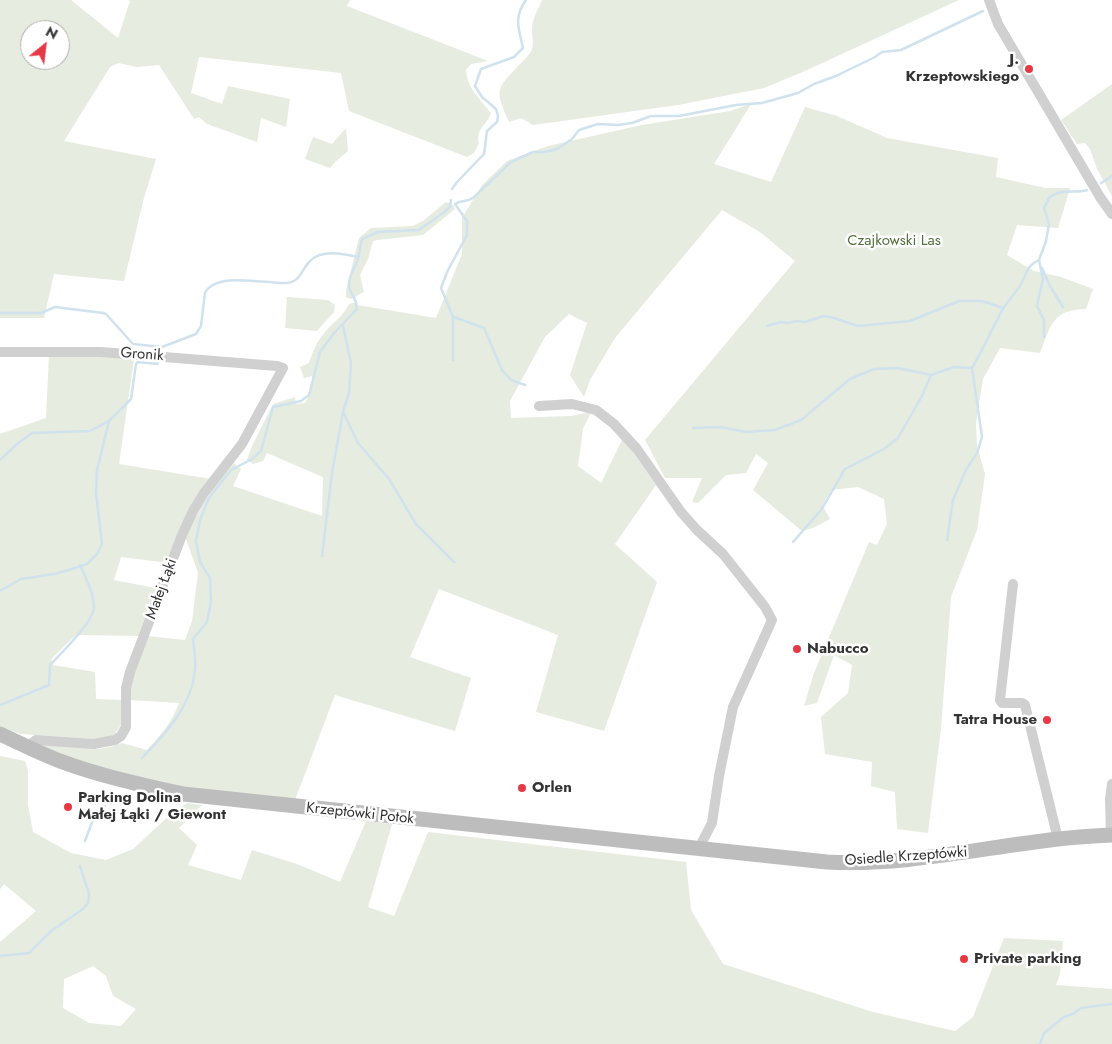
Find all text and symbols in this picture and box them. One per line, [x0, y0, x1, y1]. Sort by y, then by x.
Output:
north arrow [20, 20, 70, 70]
text: N [42, 21, 62, 44]
place label: J. Krzeptowskiego [905, 51, 1019, 86]
marker: J. Krzeptowskiego [1023, 63, 1035, 75]
park label: Czajkowski Las [847, 232, 941, 250]
street label: Gronik [120, 345, 164, 365]
street label: Małej Łąki [143, 556, 181, 622]
place label: Nabucco [807, 640, 869, 658]
marker: Nabucco [791, 643, 803, 655]
place label: Tatra House [954, 711, 1037, 729]
marker: Tatra House [1041, 714, 1053, 726]
place label: Orlen [532, 779, 572, 797]
marker: Orlen [516, 782, 528, 794]
place label: Parking Dolina Małej Łąki / Giewont [78, 789, 226, 824]
street label: Krzeptówki Potok [305, 799, 415, 829]
marker: Parking Dolina Małej Łąki / Giewont [62, 801, 74, 813]
street label: Osiedle Krzeptówki [844, 844, 968, 870]
place label: Private parking [974, 950, 1081, 968]
marker: Private parking [958, 953, 970, 965]

